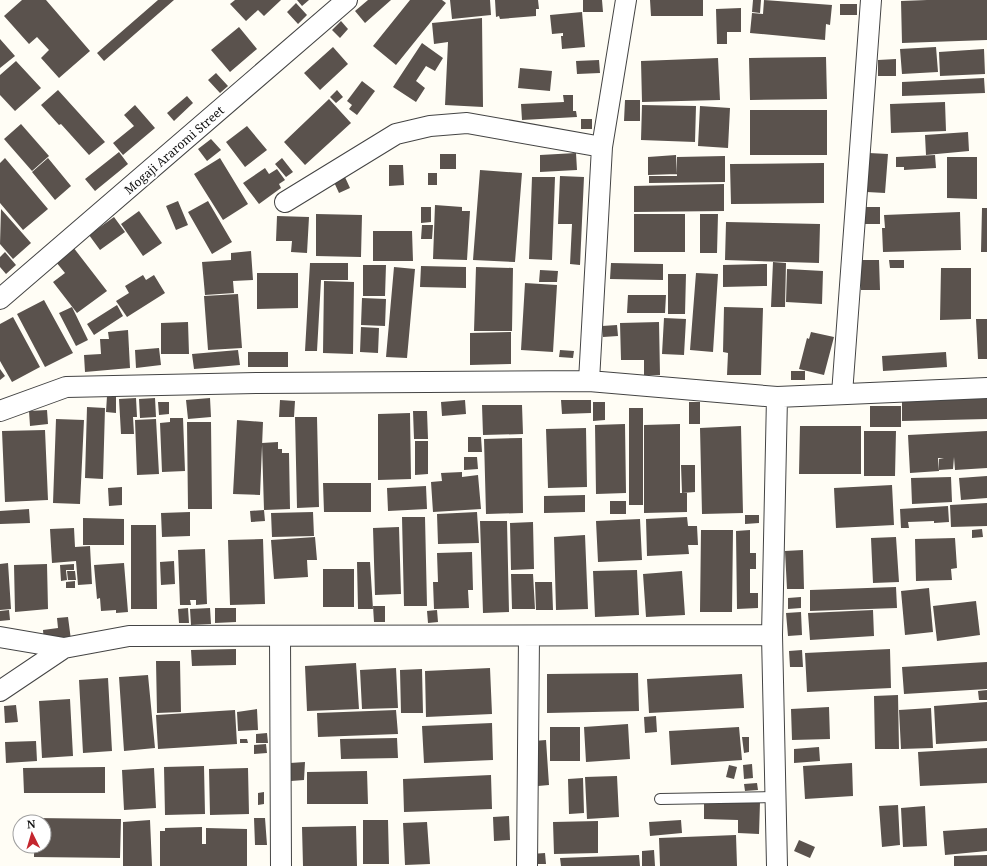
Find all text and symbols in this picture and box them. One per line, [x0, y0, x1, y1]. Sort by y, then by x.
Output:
street label: Mogaji Araromi Street [121, 102, 227, 198]
north arrow [12, 814, 52, 854]
text: N [26, 816, 36, 831]

